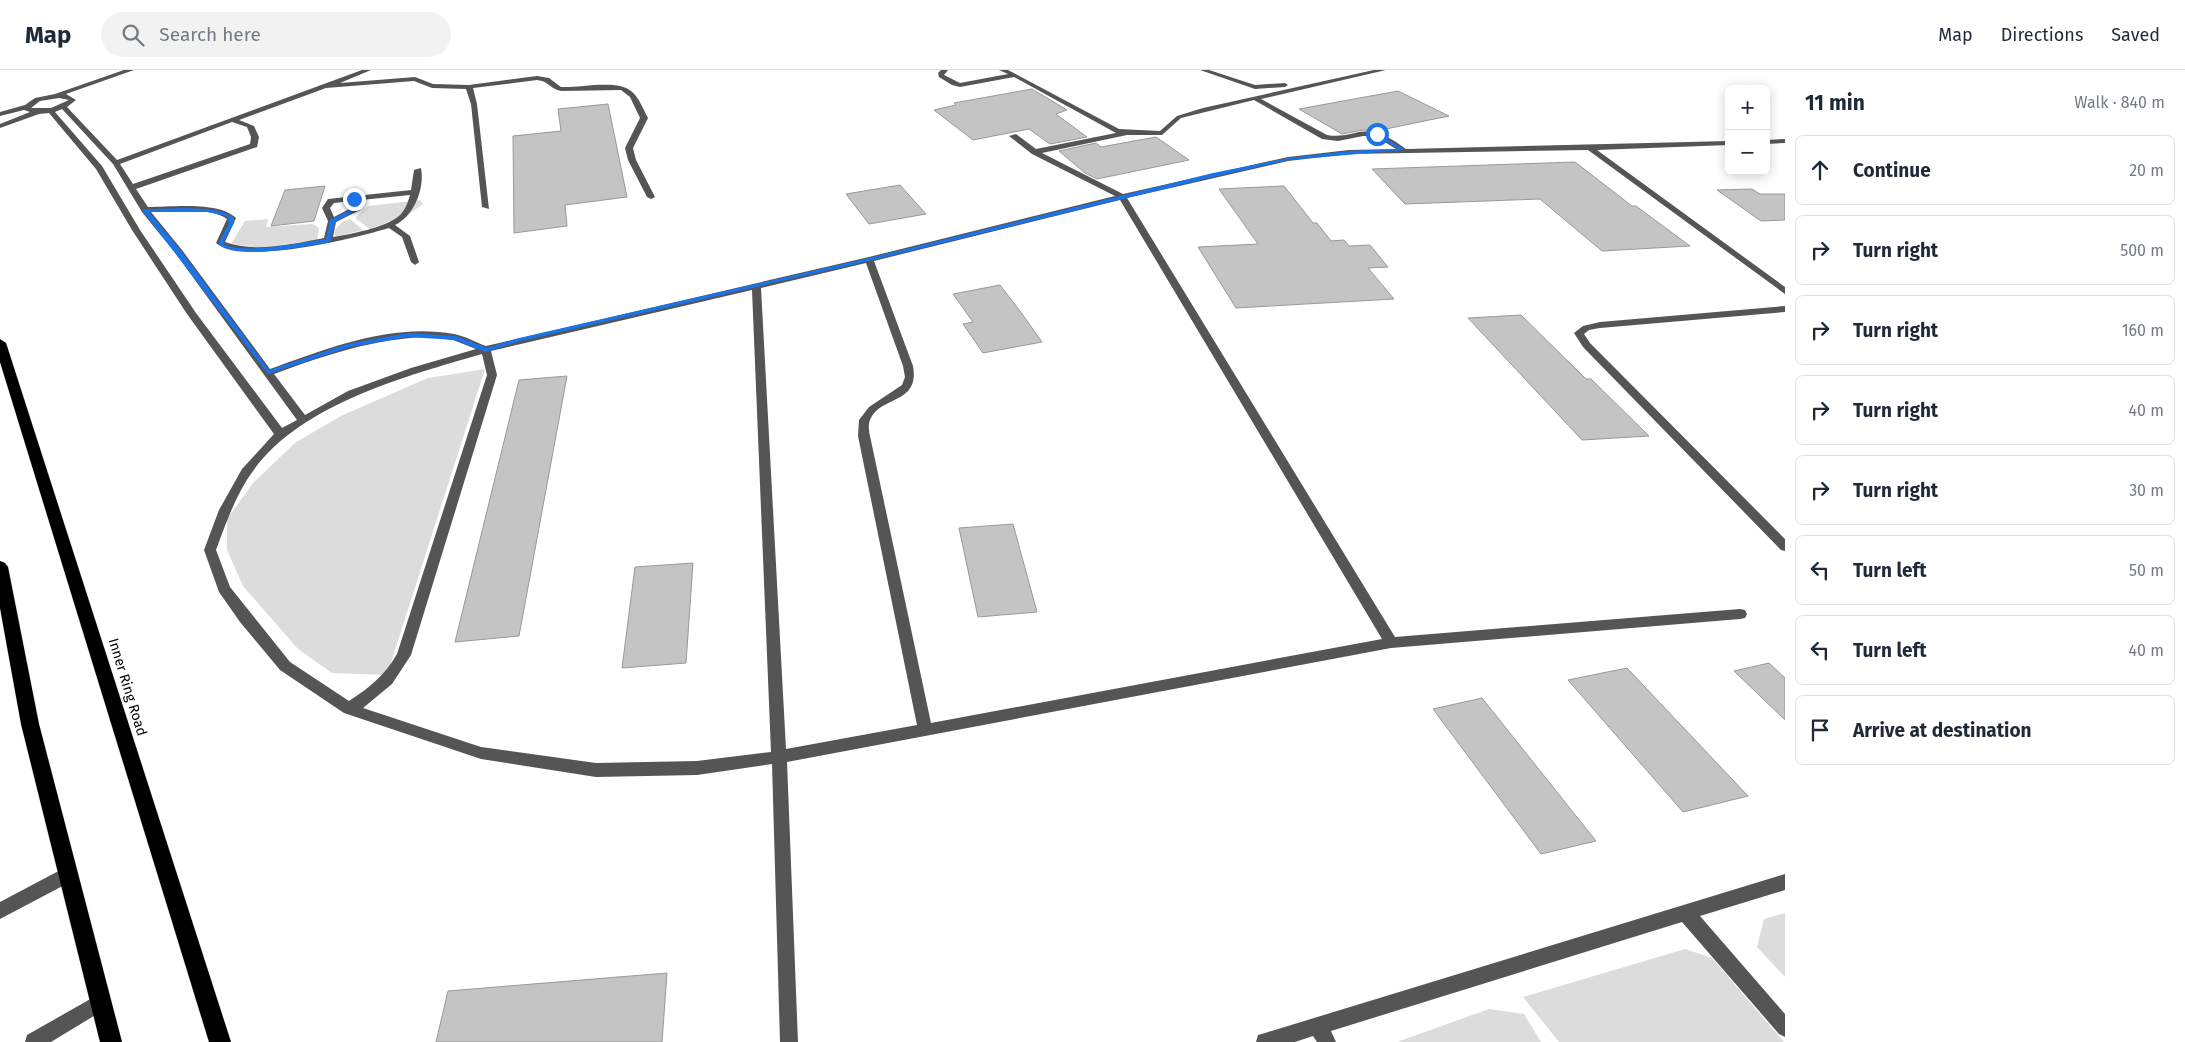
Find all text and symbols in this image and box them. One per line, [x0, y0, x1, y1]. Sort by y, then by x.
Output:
search box [101, 12, 451, 57]
text: Map [25, 21, 71, 49]
icon: search [119, 21, 147, 49]
text: Search here [159, 23, 261, 46]
text: Map [1938, 24, 1973, 46]
text: Directions [2001, 24, 2083, 46]
text: Saved [2111, 24, 2160, 46]
map controls [1725, 85, 1770, 175]
button: + [1725, 85, 1770, 130]
text: 11 min [1805, 90, 1865, 116]
text: Walk · 840 m [2074, 93, 2165, 112]
route start [1366, 123, 1389, 146]
button: − [1725, 130, 1770, 175]
icon: ahead [1806, 156, 1834, 184]
text: Continue [1853, 159, 1931, 182]
text: 20 m [2129, 161, 2164, 180]
route end [343, 188, 366, 211]
icon: right [1806, 236, 1834, 264]
text: Turn right [1853, 239, 1938, 262]
text: 500 m [2120, 241, 2164, 260]
icon: right [1806, 316, 1834, 344]
text: Turn right [1853, 319, 1938, 342]
text: 160 m [2122, 321, 2164, 340]
icon: right [1806, 396, 1834, 424]
text: Turn right [1853, 399, 1938, 422]
text: 40 m [2129, 401, 2164, 420]
icon: right [1806, 476, 1834, 504]
text: Turn right [1853, 479, 1938, 502]
text: 30 m [2129, 481, 2164, 500]
icon: left [1806, 556, 1834, 584]
text: Turn left [1853, 559, 1927, 582]
text: 50 m [2129, 561, 2164, 580]
street label: Inner Ring Road [105, 636, 150, 738]
icon: left [1806, 636, 1834, 664]
text: Turn left [1853, 639, 1927, 662]
text: 40 m [2129, 641, 2164, 660]
icon: arrive [1806, 716, 1834, 744]
text: Arrive at destination [1853, 719, 2032, 742]

